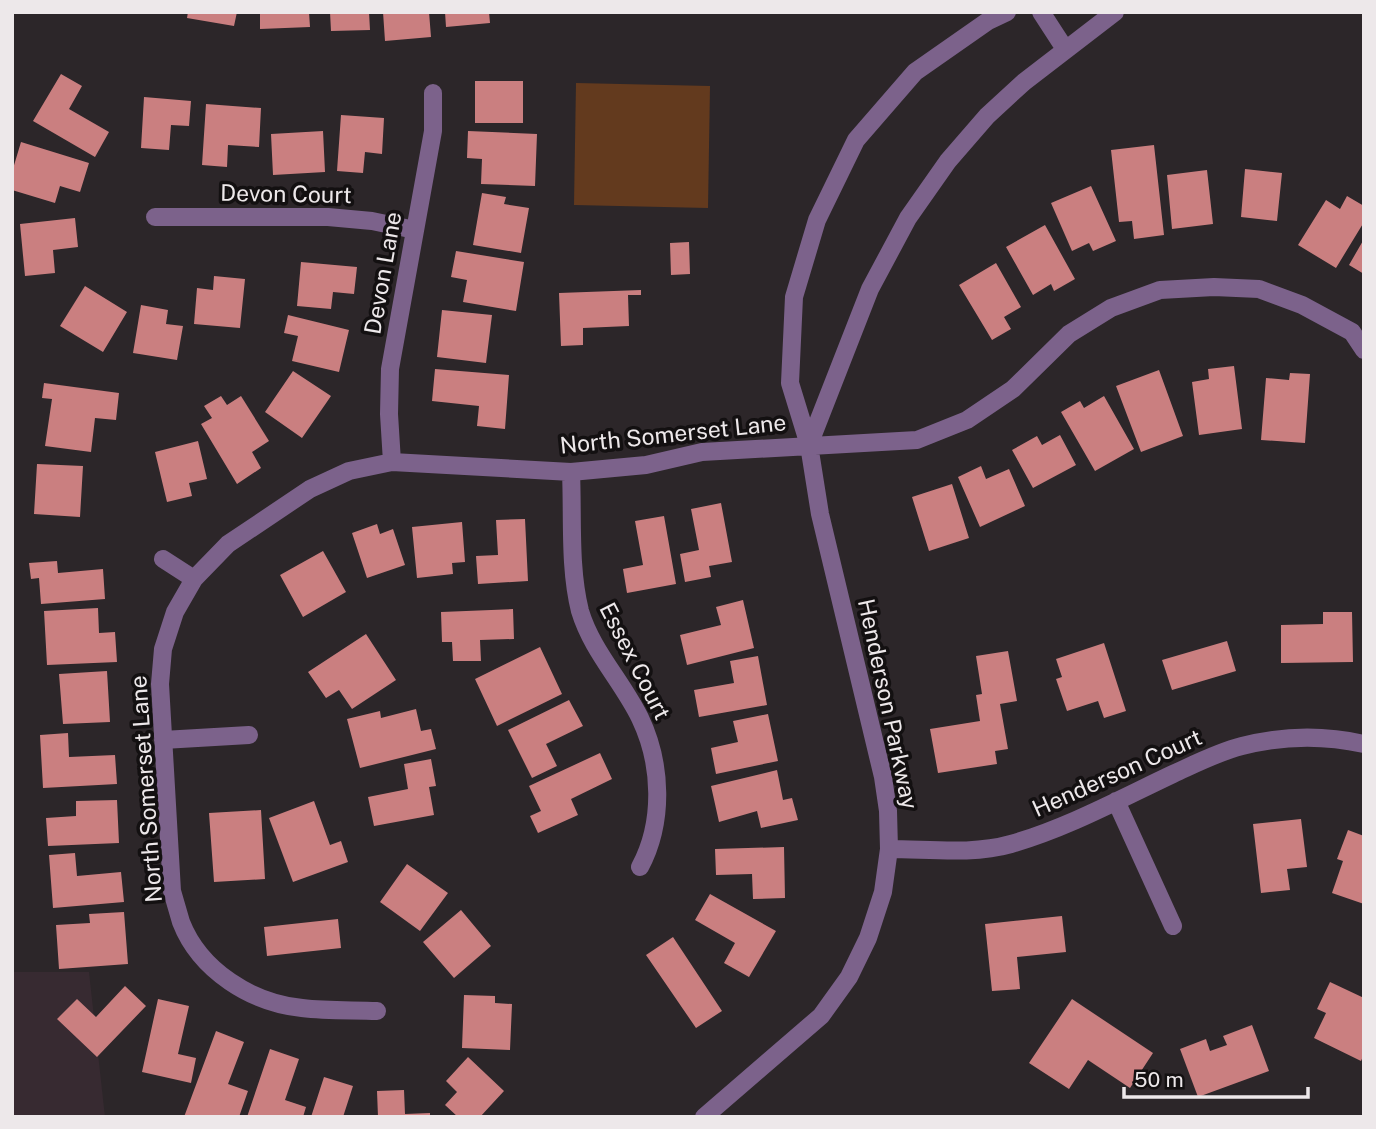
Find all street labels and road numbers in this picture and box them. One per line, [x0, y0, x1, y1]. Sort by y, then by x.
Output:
street label: Devon Court [220, 179, 352, 208]
street label: Devon Lane [358, 210, 407, 336]
street label: North Somerset Lane [558, 408, 787, 459]
street label: Henderson Parkway [853, 596, 924, 812]
street label: Essex Court [594, 598, 677, 724]
street label: North Somerset Lane [124, 675, 167, 903]
street label: Henderson Court [1028, 723, 1206, 822]

